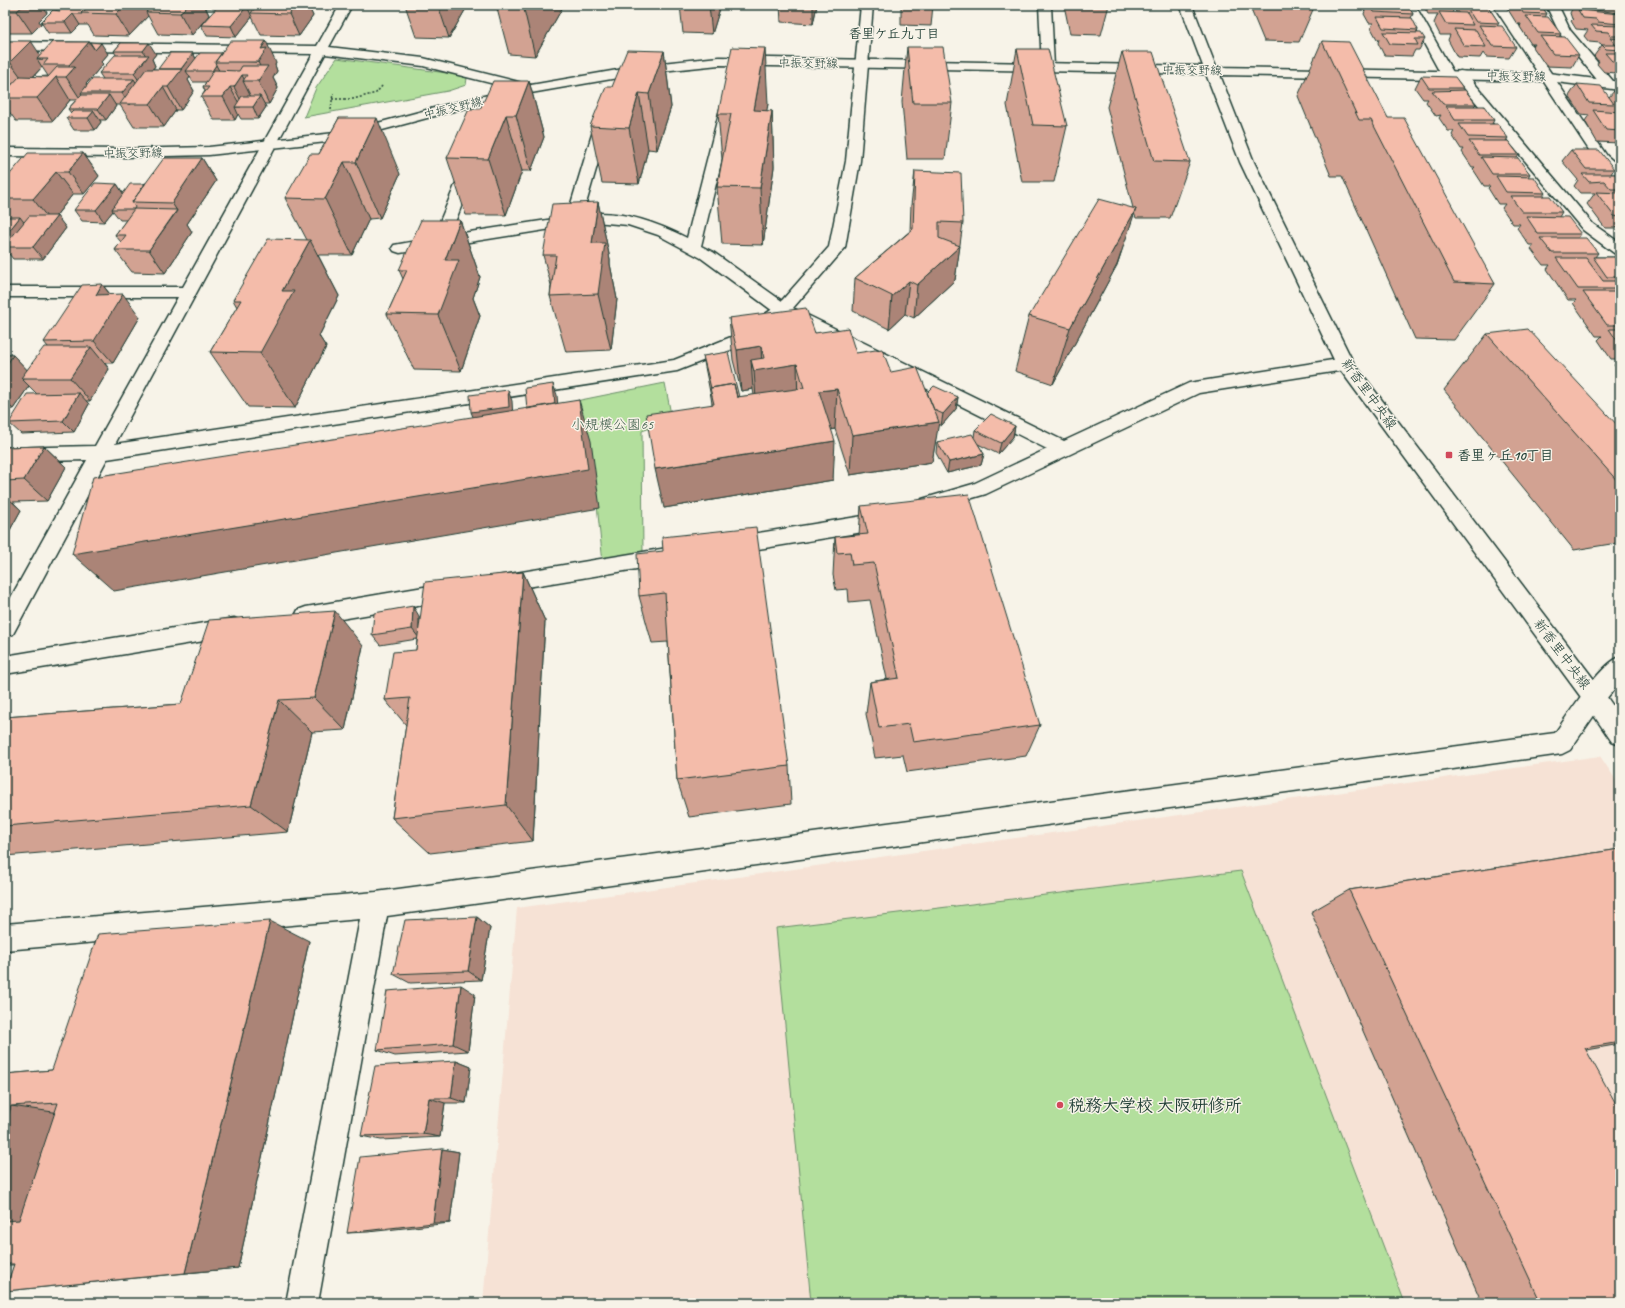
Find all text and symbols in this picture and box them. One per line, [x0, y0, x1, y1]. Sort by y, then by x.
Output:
district label: 香里ケ丘九丁目 [848, 26, 940, 42]
street label: 中振交野線 [778, 54, 838, 72]
street label: 中振交野線 [1162, 61, 1222, 79]
street label: 中振交野線 [1486, 67, 1546, 85]
street label: 中振交野線 [422, 93, 484, 123]
street label: 中振交野線 [103, 144, 163, 162]
street label: 新香里中央線 [1337, 355, 1401, 433]
park label: 小規模公園65 [571, 416, 654, 433]
place label: 香里ヶ丘10丁目 [1457, 447, 1554, 464]
marker: 香里ヶ丘10丁目 [1444, 450, 1454, 460]
street label: 新香里中央線 [1530, 615, 1594, 693]
place label: 税務大学校 大阪研修所 [1068, 1095, 1242, 1116]
marker: 税務大学校 大阪研修所 [1055, 1100, 1065, 1110]

